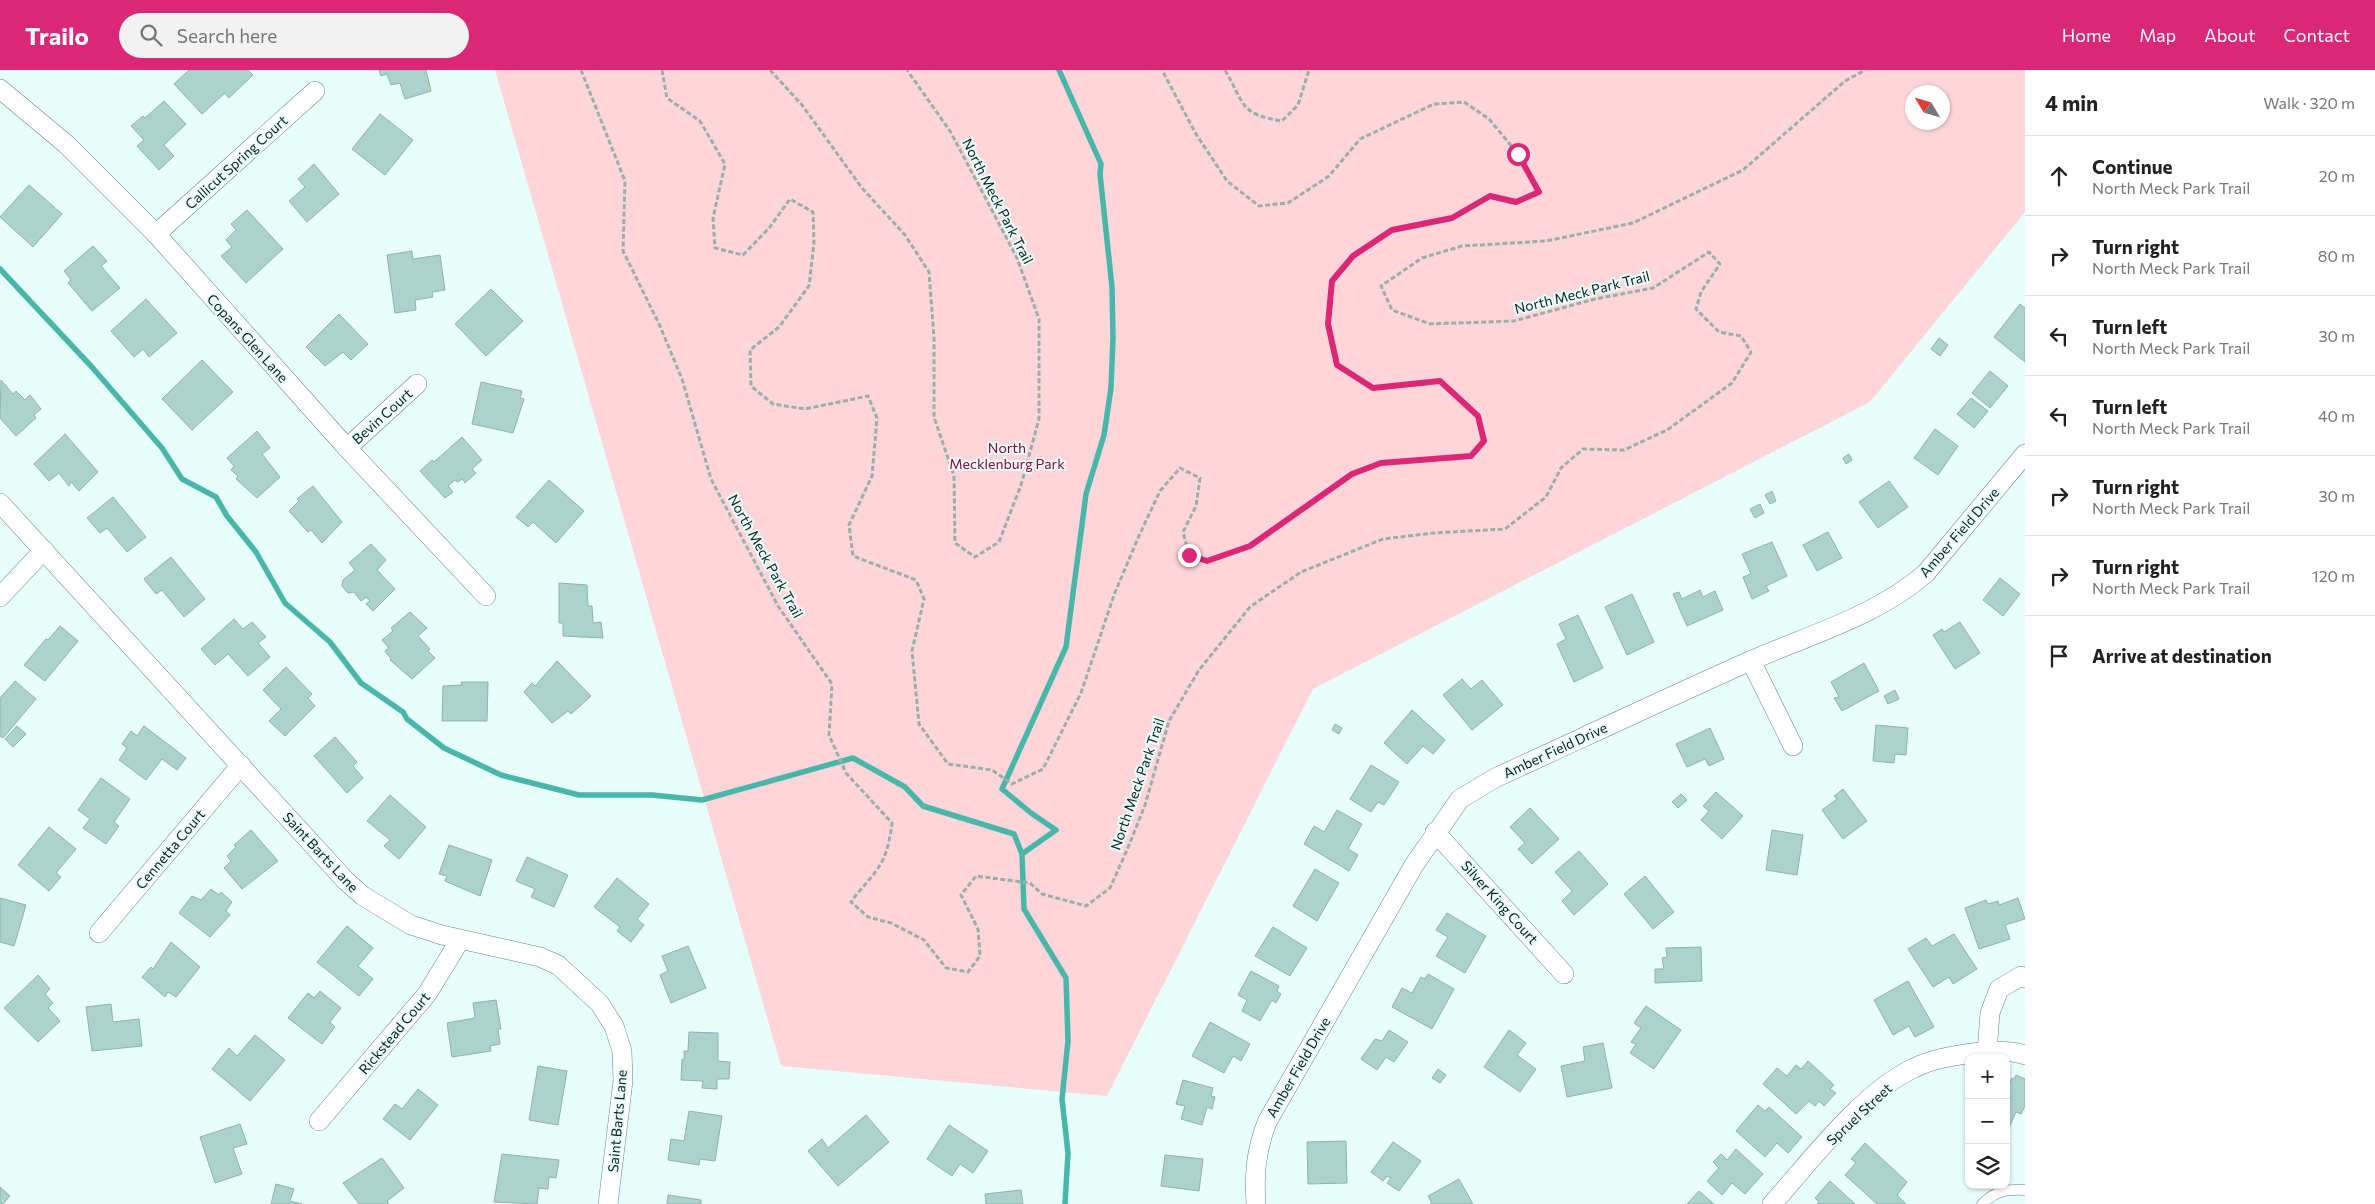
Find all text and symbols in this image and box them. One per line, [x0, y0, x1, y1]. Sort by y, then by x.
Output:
search box [119, 13, 469, 58]
text: Trailo [25, 21, 89, 50]
icon: search [137, 21, 165, 49]
text: Search here [177, 24, 277, 47]
text: Home [2062, 24, 2111, 46]
text: Map [2139, 24, 2176, 46]
text: About [2204, 24, 2256, 46]
text: Contact [2284, 24, 2350, 46]
north arrow [1905, 85, 1950, 130]
text: 4 min [2045, 90, 2098, 115]
text: Walk · 320 m [2263, 93, 2355, 112]
street label: Callicut Spring Court [181, 111, 291, 212]
street label: North Meck Park Trail [959, 135, 1037, 267]
route start [1507, 143, 1530, 166]
text: Continue [2092, 155, 2172, 178]
icon: ahead [2045, 162, 2073, 190]
text: 20 m [2319, 166, 2355, 185]
text: North Meck Park Trail [2092, 178, 2250, 197]
text: Turn right [2092, 235, 2179, 258]
icon: right [2045, 242, 2073, 270]
text: 80 m [2318, 246, 2355, 265]
text: North Meck Park Trail [2092, 258, 2250, 277]
street label: North Meck Park Trail [1513, 267, 1651, 317]
street label: Copans Glen Lane [204, 290, 292, 386]
text: Turn left [2092, 315, 2167, 338]
icon: left [2045, 322, 2073, 350]
text: 30 m [2318, 326, 2355, 345]
text: North Meck Park Trail [2092, 338, 2250, 357]
street label: Bevin Court [349, 384, 416, 447]
text: Turn left [2092, 395, 2167, 418]
icon: left [2045, 402, 2073, 430]
text: 40 m [2318, 406, 2355, 425]
text: North Meck Park Trail [2092, 418, 2250, 437]
park label: North Mecklenburg Park [949, 439, 1065, 472]
text: Turn right [2092, 475, 2179, 498]
icon: right [2045, 482, 2073, 510]
street label: Amber Field Drive [1916, 484, 2002, 580]
text: 30 m [2318, 486, 2355, 505]
street label: North Meck Park Trail [725, 491, 807, 621]
text: North Meck Park Trail [2092, 498, 2250, 517]
route end [1178, 544, 1201, 567]
text: Turn right [2092, 555, 2179, 578]
icon: right [2045, 562, 2073, 590]
text: 120 m [2312, 566, 2355, 585]
text: North Meck Park Trail [2092, 578, 2250, 597]
icon: arrive [2045, 642, 2073, 670]
text: Arrive at destination [2092, 644, 2272, 667]
street label: North Meck Park Trail [1106, 716, 1168, 852]
street label: Amber Field Drive [1500, 718, 1610, 782]
street label: Cennetta Court [132, 805, 208, 892]
street label: Saint Barts Lane [280, 809, 362, 895]
street label: Silver King Court [1458, 857, 1542, 947]
street label: Rickstead Court [355, 988, 433, 1078]
street label: Amber Field Drive [1262, 1014, 1334, 1120]
map controls [1965, 1054, 2010, 1189]
button: + [1965, 1054, 2010, 1099]
street label: Saint Barts Lane [604, 1069, 630, 1173]
street label: Spruel Street [1823, 1079, 1895, 1149]
button: − [1965, 1099, 2010, 1144]
button: layers [1965, 1144, 2010, 1189]

